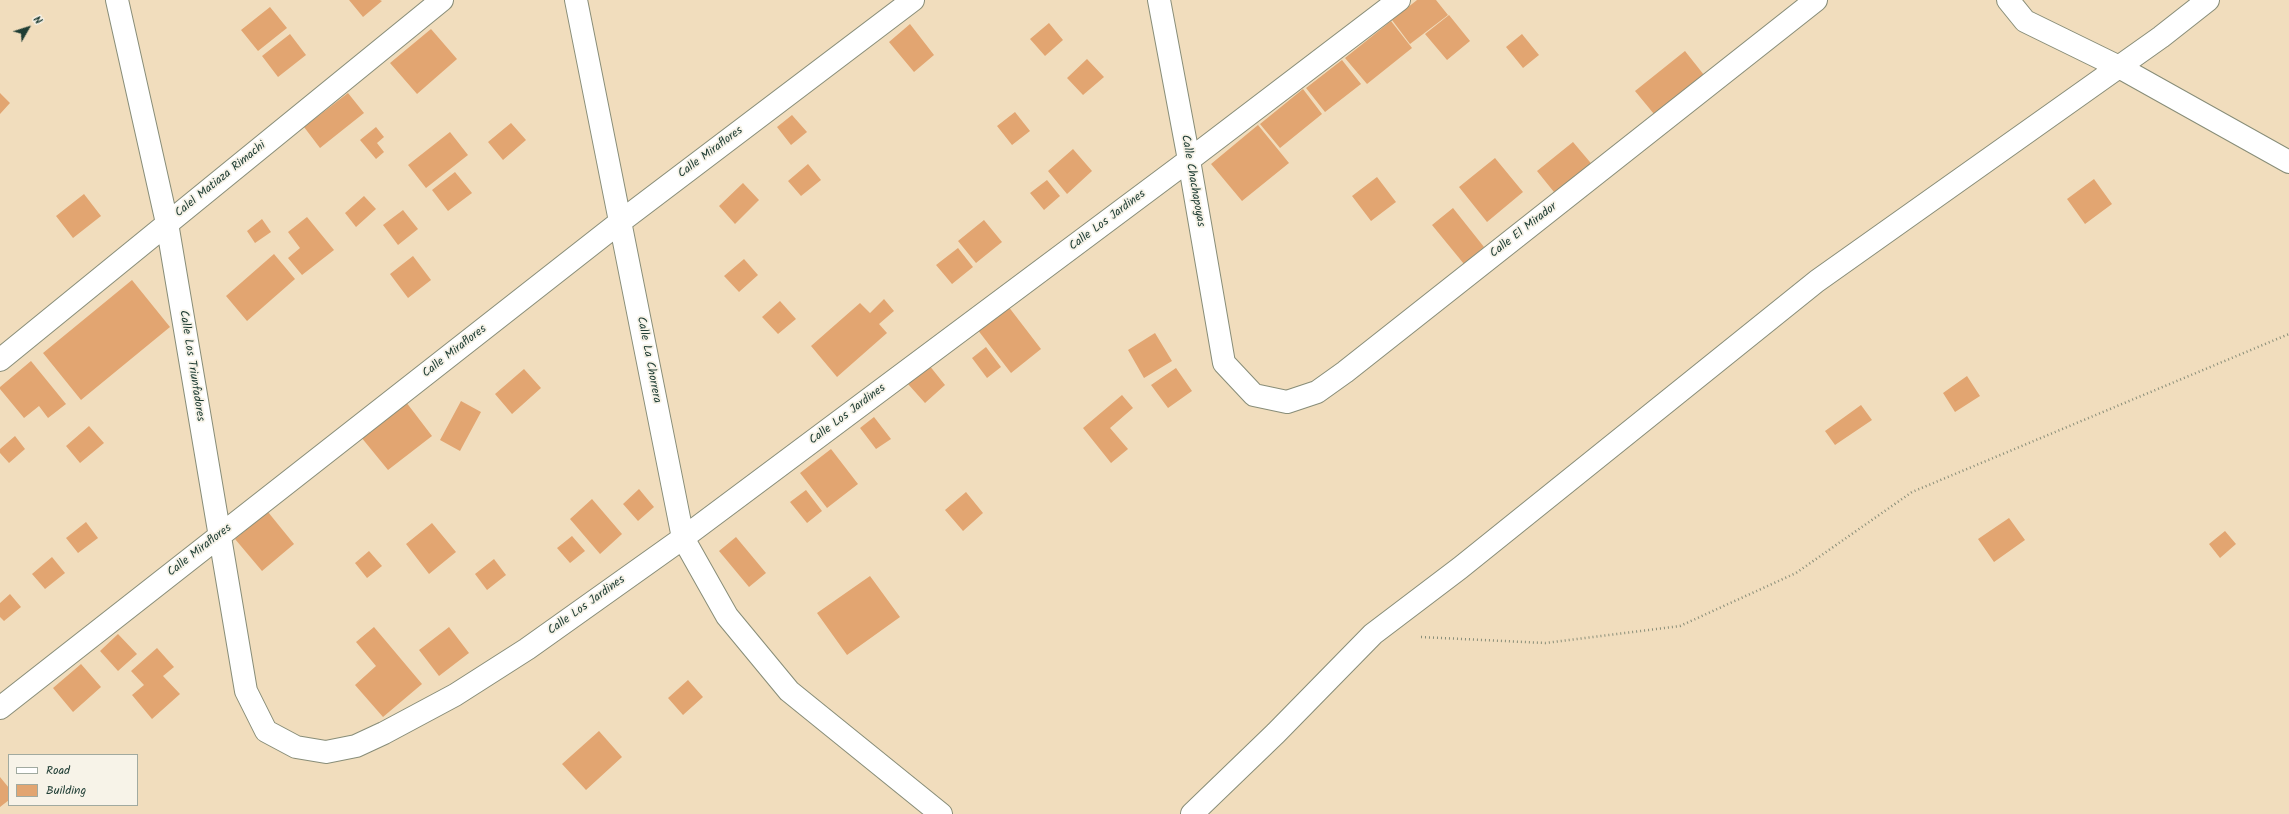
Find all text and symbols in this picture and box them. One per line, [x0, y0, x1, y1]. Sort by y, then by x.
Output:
north arrow [8, 8, 48, 48]
text: N [28, 12, 47, 29]
street label: Calle Miraflores [676, 124, 746, 182]
street label: Calle Chachapoyas [1177, 134, 1207, 228]
street label: Calel Matiaza Rimachi [173, 139, 269, 221]
street label: Calle Los Jardines [1067, 188, 1149, 254]
street label: Calle El Mirador [1488, 200, 1560, 262]
street label: Calle Los Triunfadores [175, 309, 207, 423]
street label: Calle La Chorrera [633, 315, 663, 405]
street label: Calle Miraflores [420, 323, 490, 381]
street label: Calle Los Jardines [807, 382, 889, 448]
street label: Calle Miraflores [165, 522, 235, 580]
street label: Calle Los Jardines [546, 573, 628, 639]
legend [8, 754, 138, 806]
text: Road [46, 761, 70, 780]
text: Building [46, 781, 86, 800]

